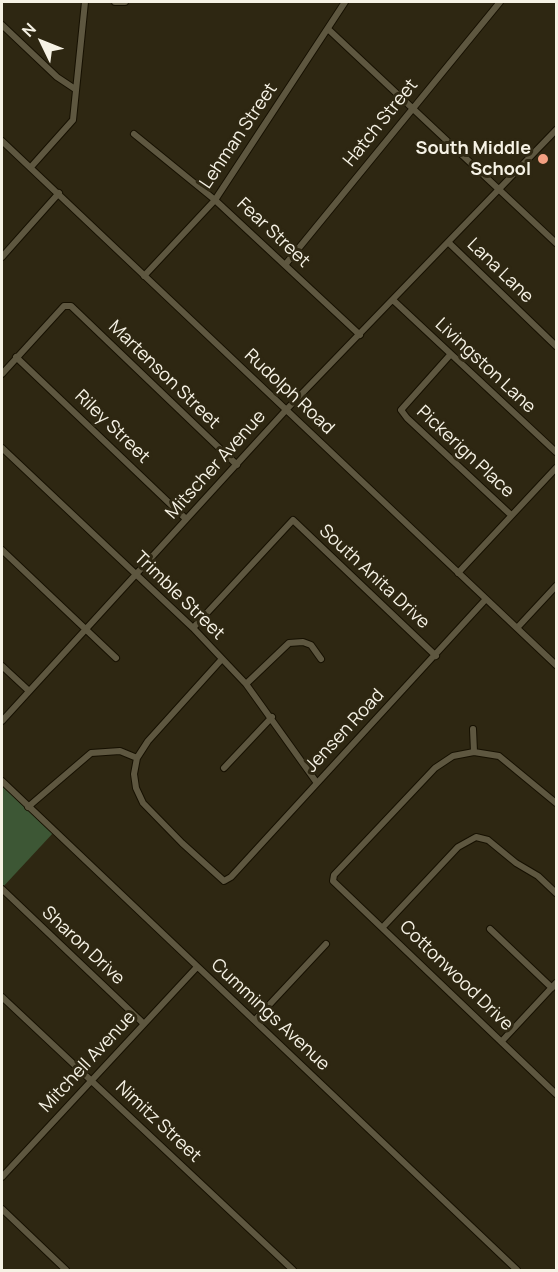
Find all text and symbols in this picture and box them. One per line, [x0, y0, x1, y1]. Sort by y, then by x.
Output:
north arrow [12, 12, 72, 72]
text: N [17, 18, 41, 41]
street label: Hatch Street [339, 75, 423, 171]
street label: Lehman Street [196, 79, 282, 193]
place label: South Middle School [416, 138, 531, 180]
marker: South Middle School [536, 152, 550, 166]
street label: Fear Street [232, 194, 314, 272]
street label: Lana Lane [462, 234, 538, 308]
street label: Livingston Lane [430, 314, 540, 418]
street label: Martenson Street [104, 316, 224, 434]
street label: Rudolph Road [240, 345, 338, 439]
street label: Riley Street [70, 386, 154, 468]
street label: Pickerign Place [412, 401, 518, 503]
street label: Mitscher Avenue [162, 406, 270, 524]
street label: South Anita Drive [314, 520, 434, 634]
street label: Trimble Street [129, 547, 229, 645]
street label: Jensen Road [301, 685, 389, 777]
street label: Sharon Drive [37, 902, 129, 990]
street label: Cottonwood Drive [395, 916, 517, 1036]
street label: Cummings Avenue [206, 954, 334, 1076]
street label: Mitchell Avenue [35, 1007, 141, 1117]
street label: Nimitz Street [111, 1077, 205, 1167]

